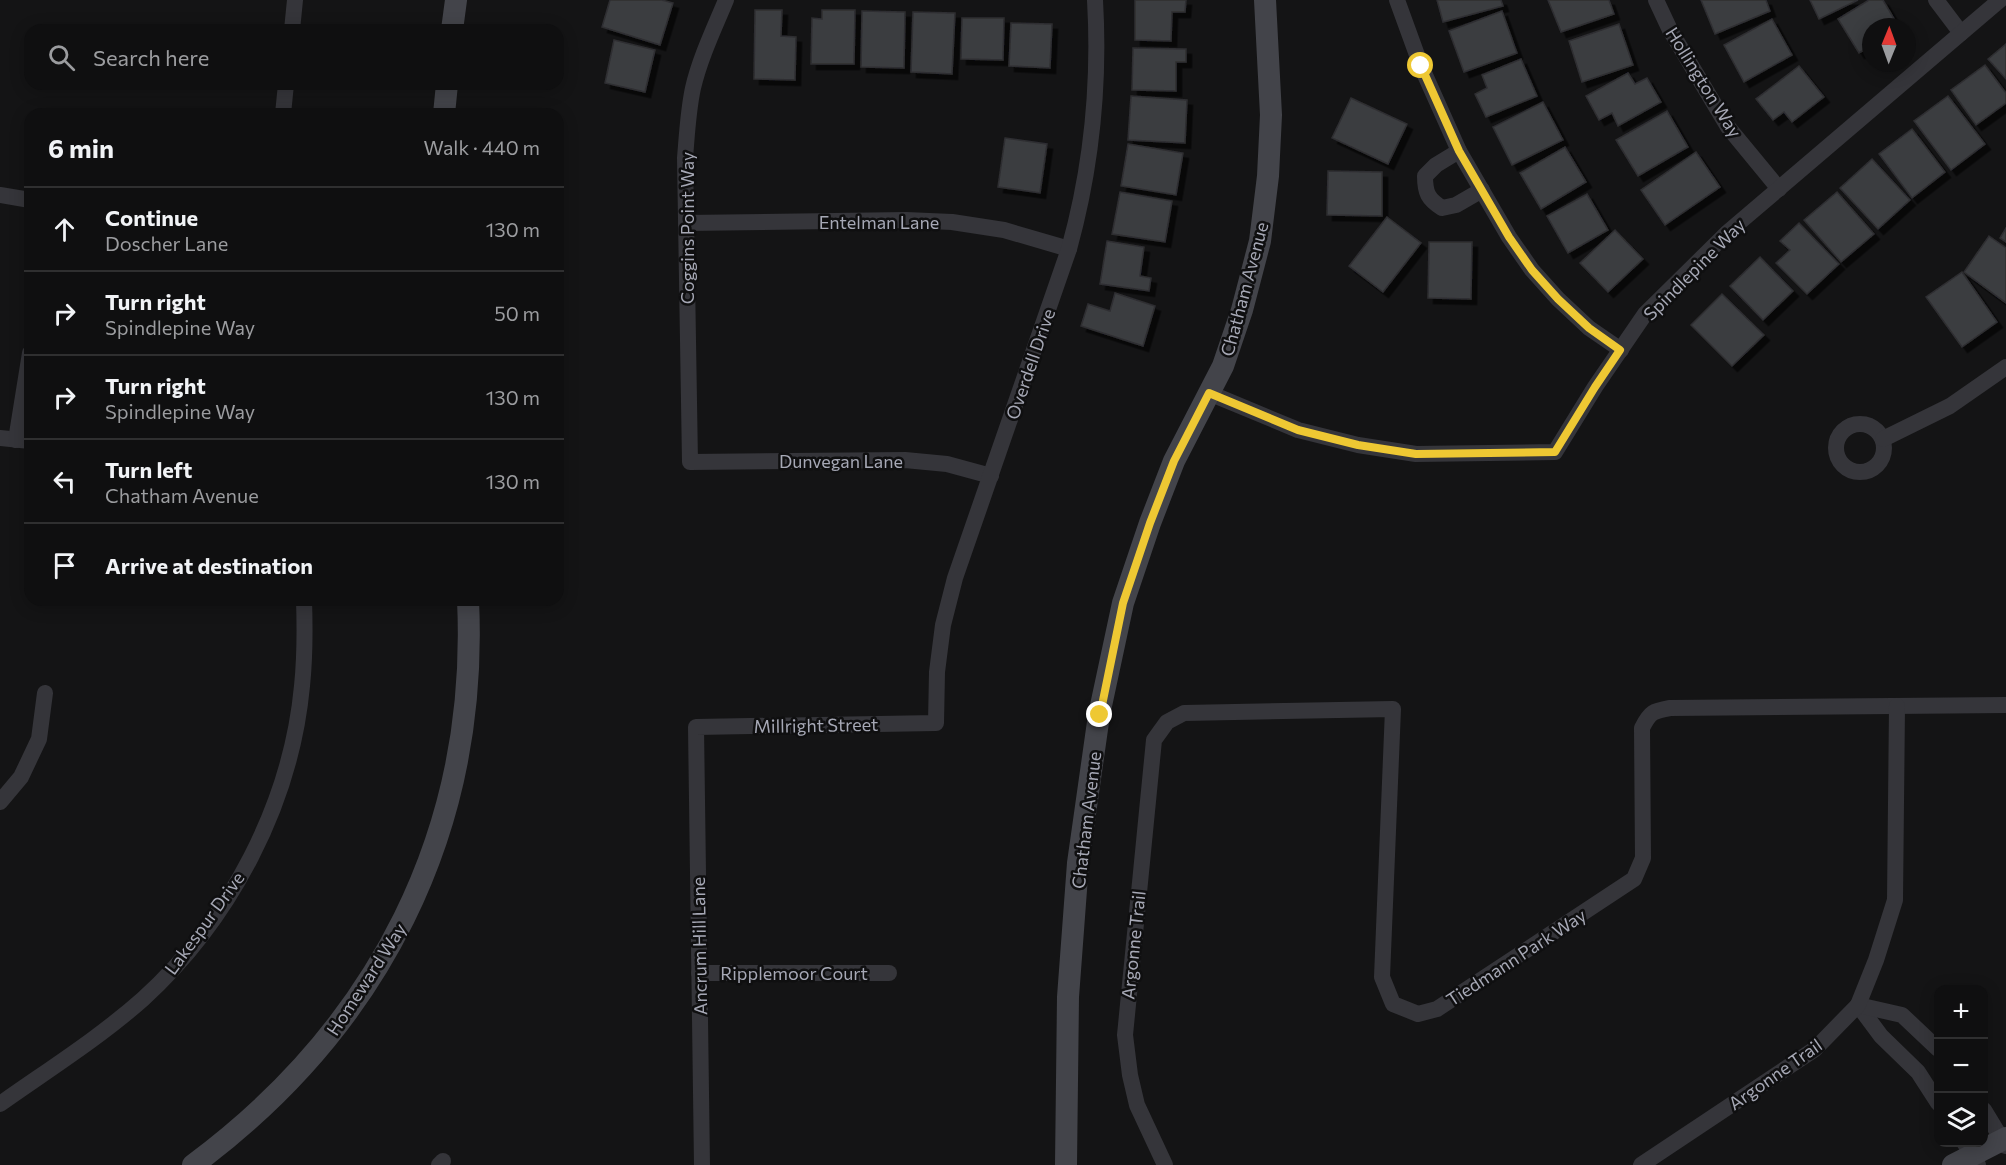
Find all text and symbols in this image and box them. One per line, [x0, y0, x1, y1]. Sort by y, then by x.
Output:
north arrow [1862, 18, 1916, 72]
street label: Hollington Way [1661, 23, 1747, 141]
search box [24, 24, 564, 90]
icon: search [45, 41, 78, 74]
text: Search here [93, 44, 209, 71]
route start [1407, 52, 1433, 78]
text: 6 min [48, 132, 114, 163]
text: Walk · 440 m [424, 135, 540, 159]
street label: Coggins Point Way [676, 152, 698, 304]
text: Continue [105, 204, 198, 231]
street label: Entelman Lane [819, 211, 939, 233]
icon: ahead [48, 213, 81, 246]
street label: Spindlepine Way [1638, 213, 1750, 325]
text: 130 m [486, 217, 540, 241]
street label: Chatham Avenue [1215, 219, 1273, 359]
text: Doscher Lane [105, 231, 228, 255]
text: Turn right [105, 288, 206, 315]
icon: right [48, 297, 81, 330]
text: 50 m [494, 301, 540, 325]
street label: Overdell Drive [1001, 306, 1059, 422]
text: Spindlepine Way [105, 315, 255, 339]
text: Turn right [105, 372, 206, 399]
icon: right [48, 381, 81, 414]
text: 130 m [486, 385, 540, 409]
text: Spindlepine Way [105, 399, 255, 423]
street label: Dunvegan Lane [779, 450, 903, 472]
text: Turn left [105, 456, 192, 483]
icon: left [48, 465, 81, 498]
text: 130 m [486, 469, 540, 493]
text: Chatham Avenue [105, 483, 259, 507]
icon: arrive [48, 549, 81, 582]
text: Arrive at destination [105, 552, 313, 579]
route end [1086, 701, 1112, 727]
street label: Millright Street [754, 713, 878, 737]
street label: Chatham Avenue [1067, 750, 1105, 890]
street label: Lakespur Drive [159, 867, 249, 979]
street label: Ancrum Hill Lane [687, 877, 711, 1015]
street label: Argonne Trail [1116, 890, 1150, 1000]
street label: Tiedmann Park Way [1442, 904, 1590, 1010]
street label: Homeward Way [322, 919, 410, 1039]
street label: Ripplemoor Court [720, 962, 868, 984]
map controls [1934, 985, 1988, 1147]
button: + [1934, 985, 1988, 1039]
street label: Argonne Trail [1724, 1034, 1826, 1114]
button: − [1934, 1039, 1988, 1093]
button: layers [1934, 1093, 1988, 1147]

